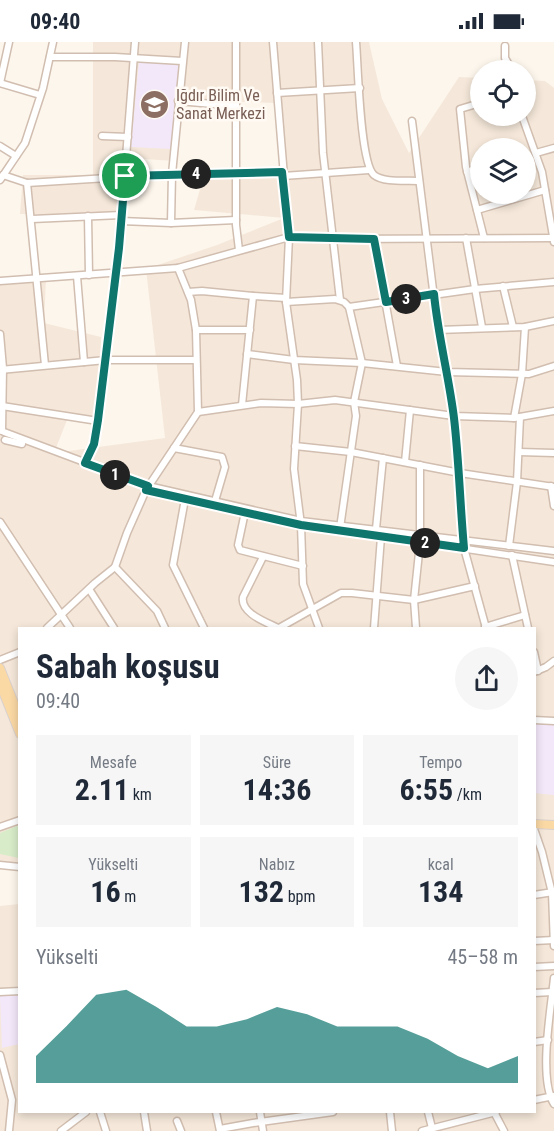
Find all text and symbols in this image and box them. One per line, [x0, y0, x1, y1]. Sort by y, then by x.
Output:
text: 09:40 [30, 9, 81, 34]
map controls [470, 60, 536, 204]
button: locate [470, 60, 536, 126]
place label: Iğdır Bilim Ve Sanat Merkezi [176, 86, 266, 123]
school or university icon: Iğdır Bilim Ve Sanat Merkezi [139, 88, 171, 120]
button: layers [470, 138, 536, 204]
pin [99, 150, 150, 201]
icon: arrive [108, 159, 141, 192]
pin: 4 [181, 159, 211, 189]
text: 4 [192, 164, 200, 183]
pin: 3 [391, 284, 421, 314]
text: 3 [402, 289, 410, 308]
pin: 1 [100, 460, 130, 490]
text: 1 [111, 465, 119, 484]
pin: 2 [410, 528, 440, 558]
text: 2 [421, 533, 429, 552]
text: Sabah koşusu [36, 647, 220, 686]
button: share [455, 647, 518, 710]
text: 09:40 [36, 689, 80, 713]
text: Mesafe [90, 753, 137, 772]
text: Süre [263, 753, 291, 772]
text: Tempo [419, 753, 462, 772]
text: 2.11 [75, 772, 129, 807]
text: 14:36 [243, 772, 311, 807]
text: 6:55 [399, 772, 453, 807]
text: km [129, 785, 152, 804]
text: /km [453, 785, 482, 804]
text: Yükselti [88, 855, 138, 874]
text: Nabız [259, 855, 295, 874]
text: kcal [428, 855, 454, 874]
text: 16 [90, 874, 121, 909]
text: 132 [239, 874, 284, 909]
text: 134 [418, 874, 463, 909]
text: m [121, 887, 136, 906]
text: bpm [284, 887, 315, 906]
text: Yükselti [36, 945, 98, 969]
text: 45–58 m [447, 945, 518, 969]

